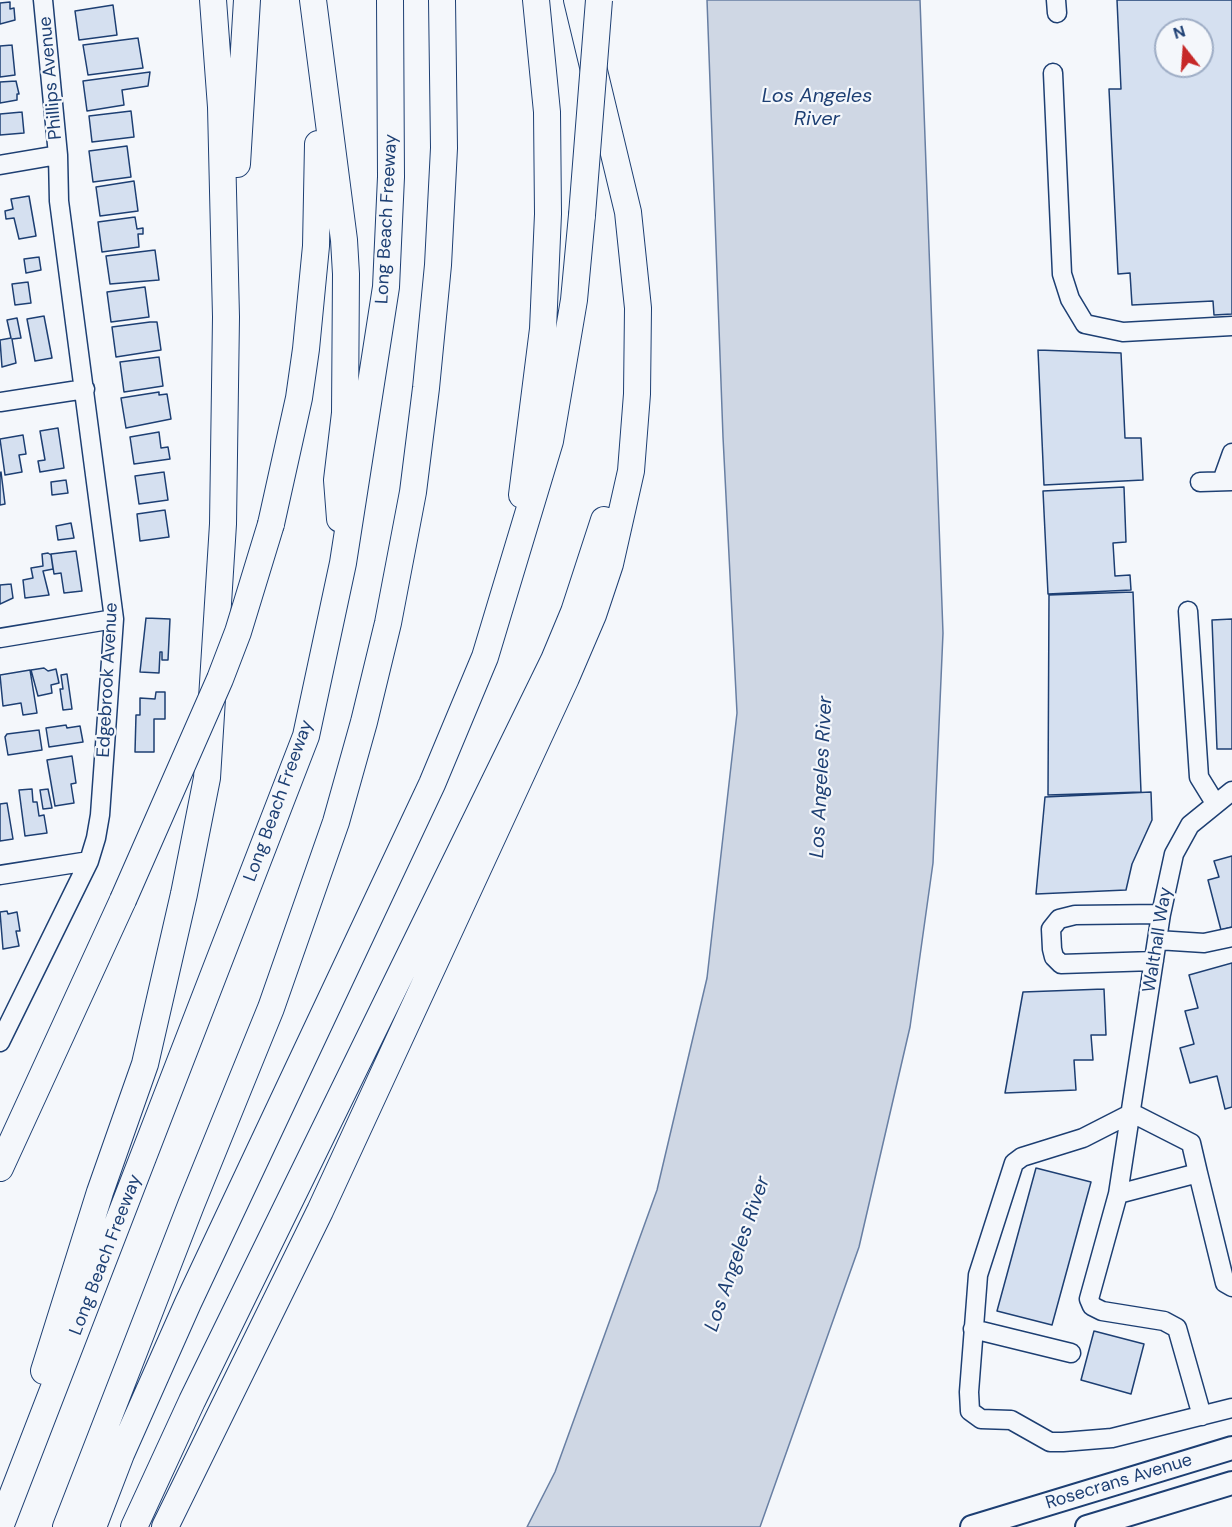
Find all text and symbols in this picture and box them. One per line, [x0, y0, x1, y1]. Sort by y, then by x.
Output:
street label: Phillips Avenue [35, 15, 67, 141]
north arrow [1154, 18, 1214, 78]
text: N [1171, 20, 1188, 44]
water label: Los Angeles River [762, 85, 872, 132]
street label: Long Beach Freeway [372, 133, 402, 305]
street label: Edgebrook Avenue [93, 602, 123, 758]
water label: Los Angeles River [806, 695, 838, 859]
street label: Long Beach Freeway [240, 717, 318, 885]
street label: Walthall Way [1139, 886, 1177, 994]
street label: Long Beach Freeway [65, 1172, 147, 1338]
water label: Los Angeles River [700, 1173, 776, 1335]
street label: Rosecrans Avenue [1043, 1449, 1195, 1515]

